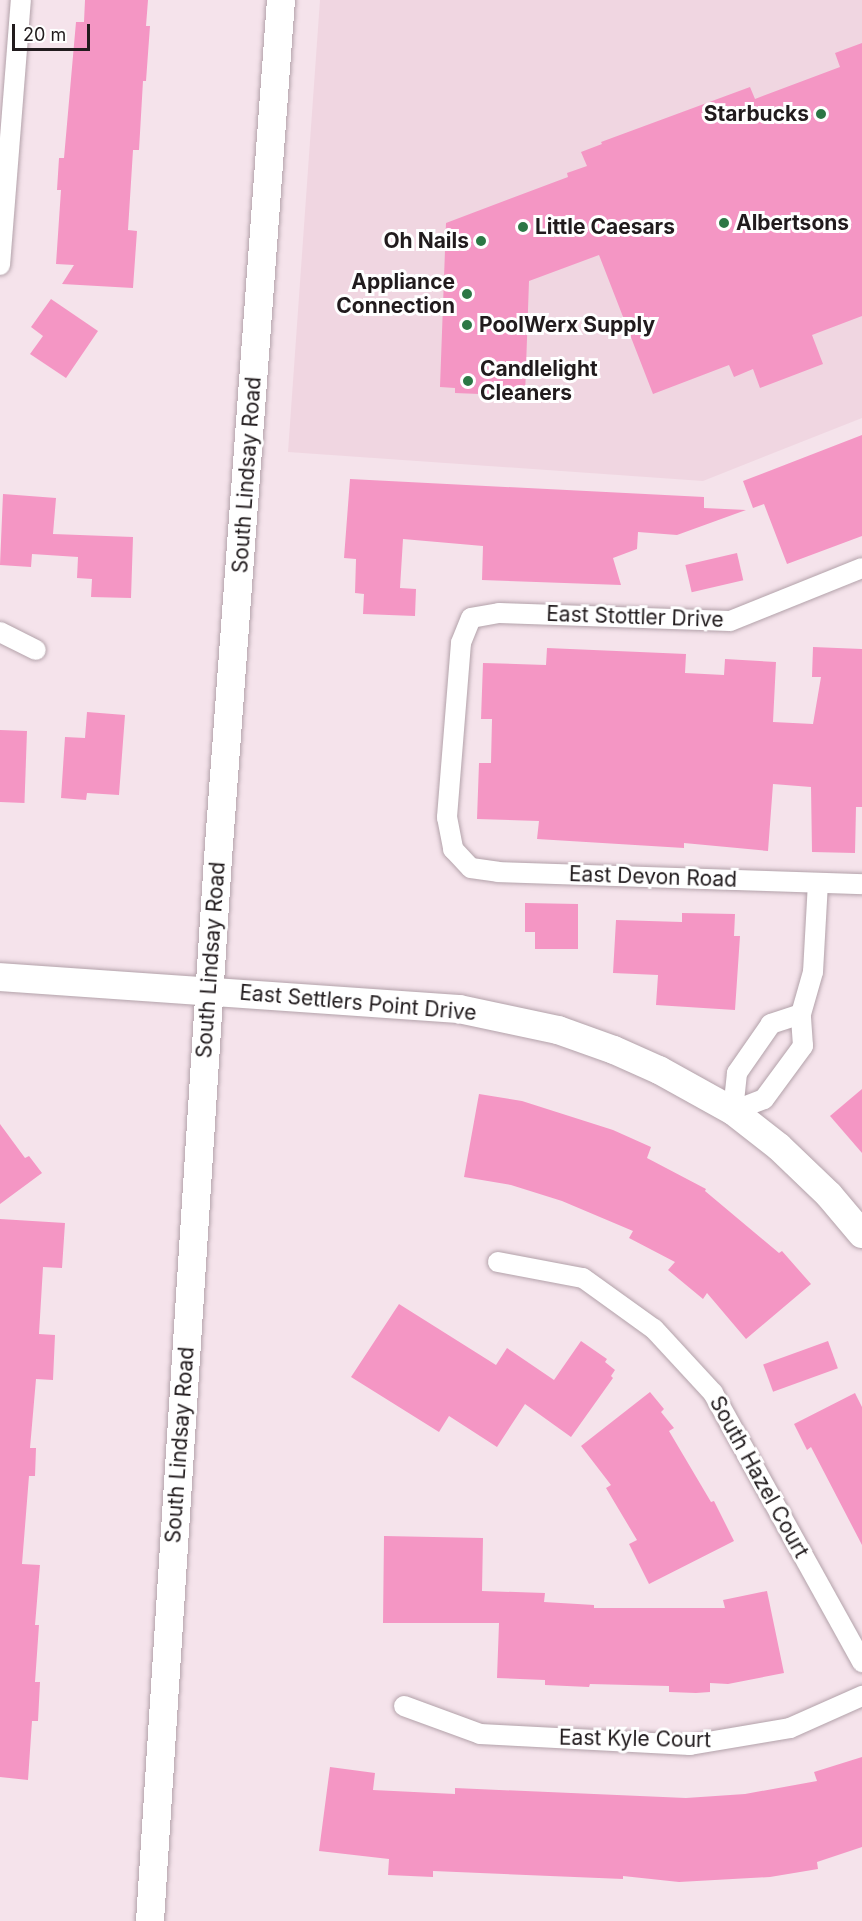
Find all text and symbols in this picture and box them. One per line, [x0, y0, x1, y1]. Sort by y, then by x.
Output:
scale bar [15, 12, 93, 50]
text: 20 m [23, 24, 66, 45]
place label: Starbucks [704, 101, 809, 127]
marker: Starbucks [814, 107, 828, 121]
place label: Albertsons [736, 210, 849, 236]
place label: Little Caesars [535, 214, 675, 240]
marker: Albertsons [717, 216, 731, 230]
marker: Little Caesars [516, 220, 530, 234]
place label: Oh Nails [383, 228, 469, 254]
marker: Oh Nails [474, 234, 488, 248]
place label: Appliance Connection [336, 269, 455, 319]
marker: Appliance Connection [460, 287, 474, 301]
place label: PoolWerx Supply [479, 312, 655, 338]
marker: PoolWerx Supply [460, 318, 474, 332]
place label: Candlelight Cleaners [480, 356, 598, 406]
marker: Candlelight Cleaners [461, 374, 475, 388]
street label: South Lindsay Road [228, 376, 266, 574]
street label: East Stottler Drive [546, 601, 724, 633]
street label: South Lindsay Road [192, 861, 230, 1059]
street label: East Devon Road [569, 861, 737, 893]
street label: East Settlers Point Drive [238, 980, 478, 1026]
street label: South Lindsay Road [161, 1346, 199, 1544]
street label: South Hazel Court [704, 1392, 814, 1562]
street label: East Kyle Court [559, 1725, 711, 1753]

